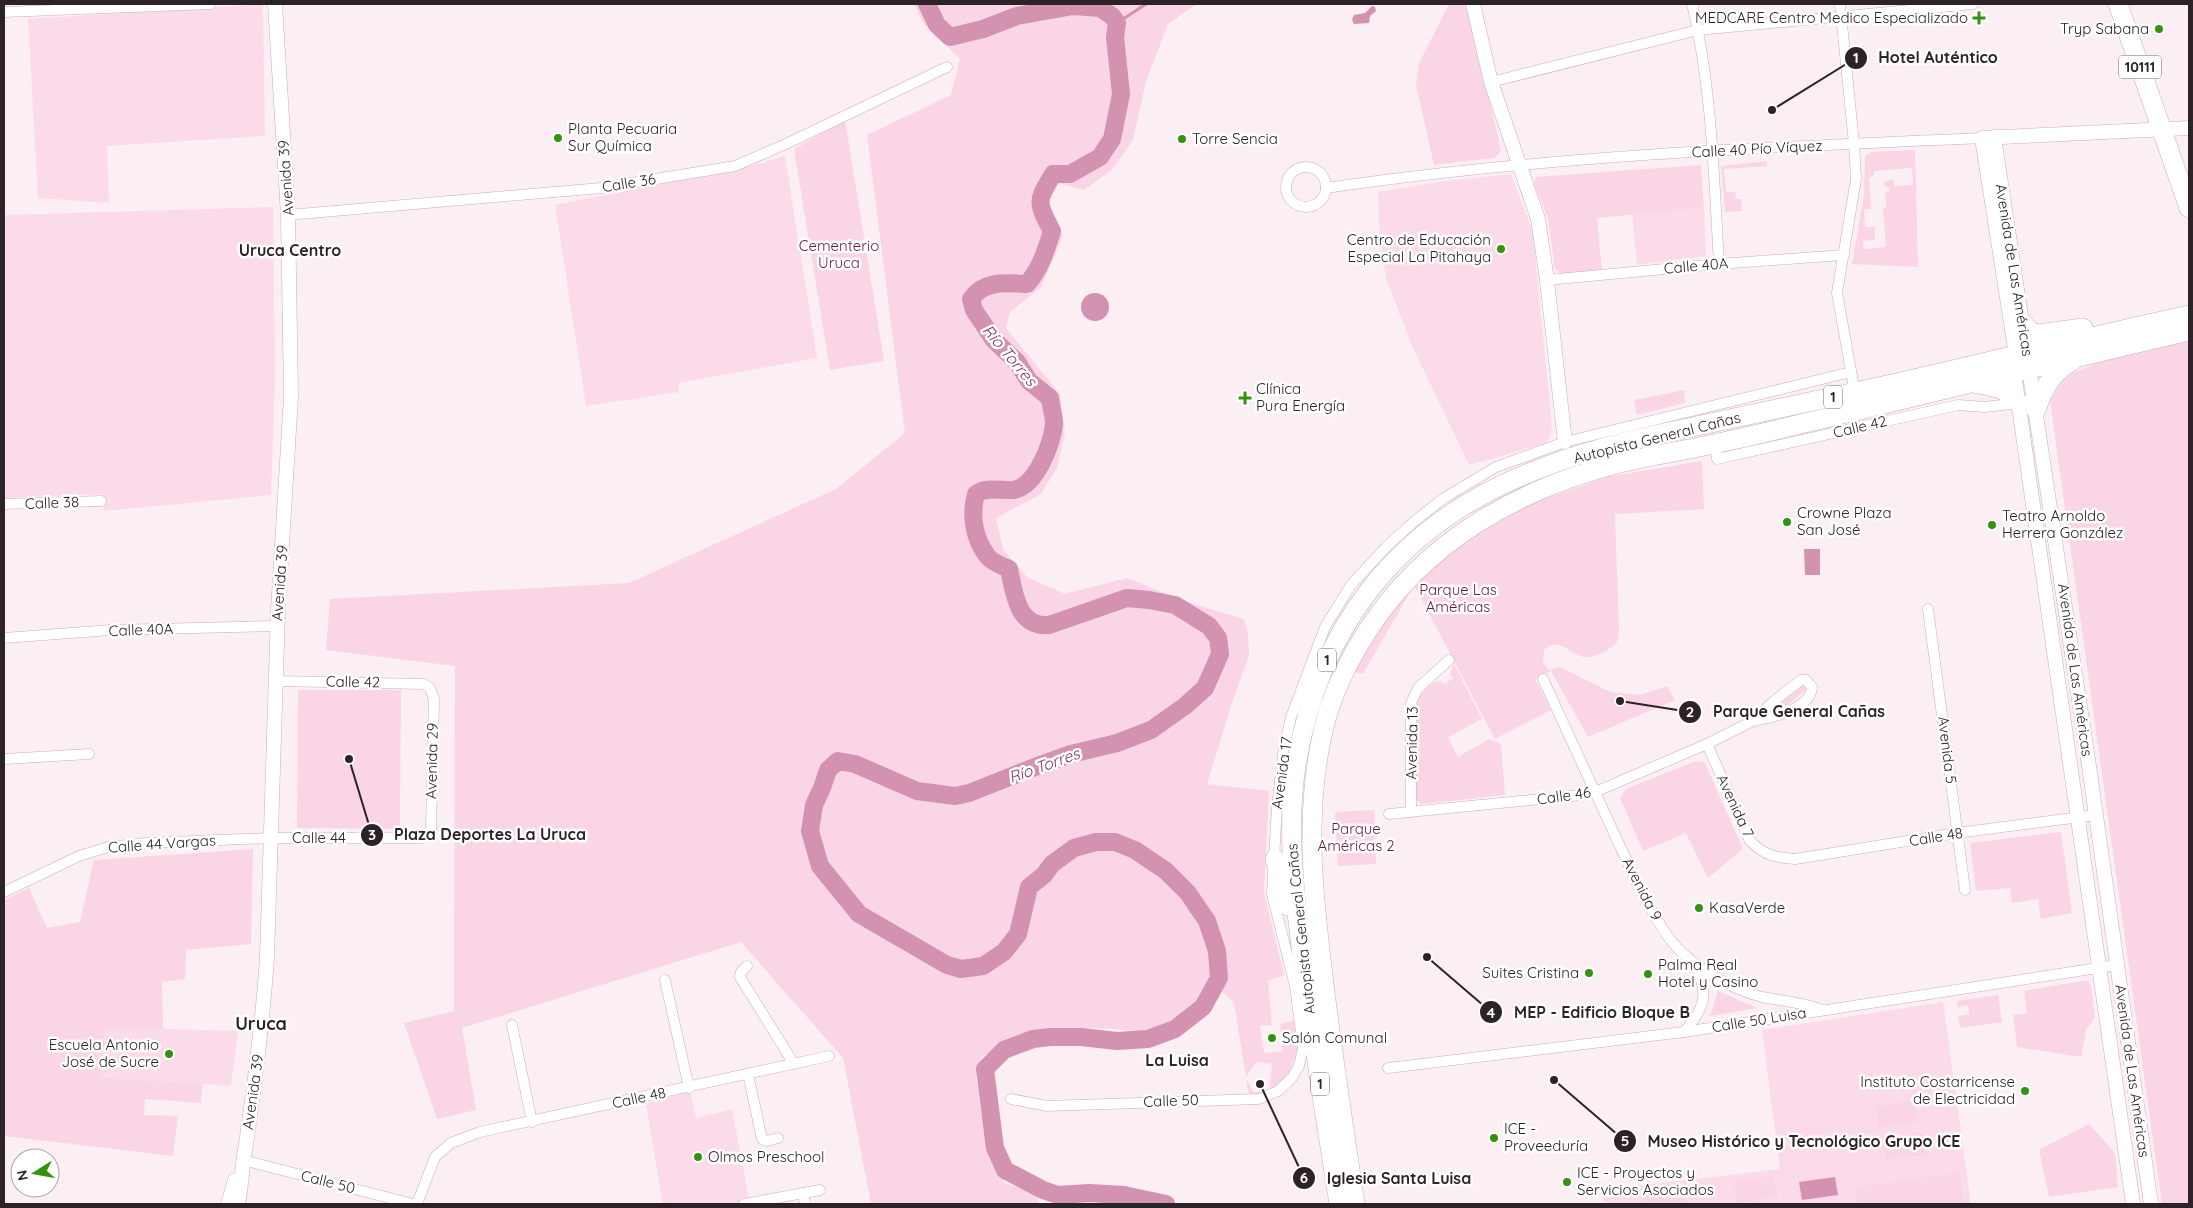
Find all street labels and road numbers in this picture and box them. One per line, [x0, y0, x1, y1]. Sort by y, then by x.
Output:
road number: 10111 [2119, 56, 2161, 78]
street label: Calle 40 Pío Víquez [1691, 136, 1823, 161]
street label: Avenida 39 [273, 139, 298, 217]
street label: Calle 36 [601, 169, 657, 196]
street label: Avenida de Las Américas [1991, 182, 2038, 358]
street label: Calle 40A [1663, 253, 1729, 278]
road number: 1 [1824, 386, 1842, 408]
street label: Autopista General Cañas [1571, 408, 1742, 468]
street label: Calle 42 [1831, 411, 1889, 442]
street label: Calle 38 [25, 492, 79, 513]
street label: Avenida 39 [267, 544, 292, 622]
street label: Avenida de Las Américas [2054, 582, 2097, 758]
street label: Calle 40A [108, 619, 174, 640]
road number: 1 [1318, 648, 1336, 672]
street label: Calle 42 [326, 672, 380, 691]
street label: Avenida 13 [1401, 706, 1422, 780]
street label: Avenida 5 [1934, 715, 1961, 785]
street label: Avenida 29 [421, 723, 442, 799]
street label: Avenida 17 [1267, 735, 1296, 810]
street label: Avenida 7 [1713, 771, 1758, 841]
street label: Calle 46 [1536, 782, 1592, 809]
street label: Calle 48 [1908, 823, 1964, 850]
street label: Calle 44 [292, 828, 346, 847]
street label: Calle 44 Vargas [107, 830, 216, 857]
street label: Autopista General Cañas [1282, 843, 1319, 1015]
street label: Avenida 9 [1619, 854, 1666, 923]
street label: Avenida de Las Américas [2111, 983, 2154, 1159]
street label: Calle 50 Luisa [1710, 1003, 1808, 1036]
street label: Avenida 39 [238, 1053, 267, 1131]
road number: 1 [1311, 1072, 1329, 1096]
street label: Calle 48 [610, 1083, 667, 1112]
street label: Calle 50 [1143, 1090, 1199, 1111]
street label: Calle 50 [299, 1166, 357, 1197]

